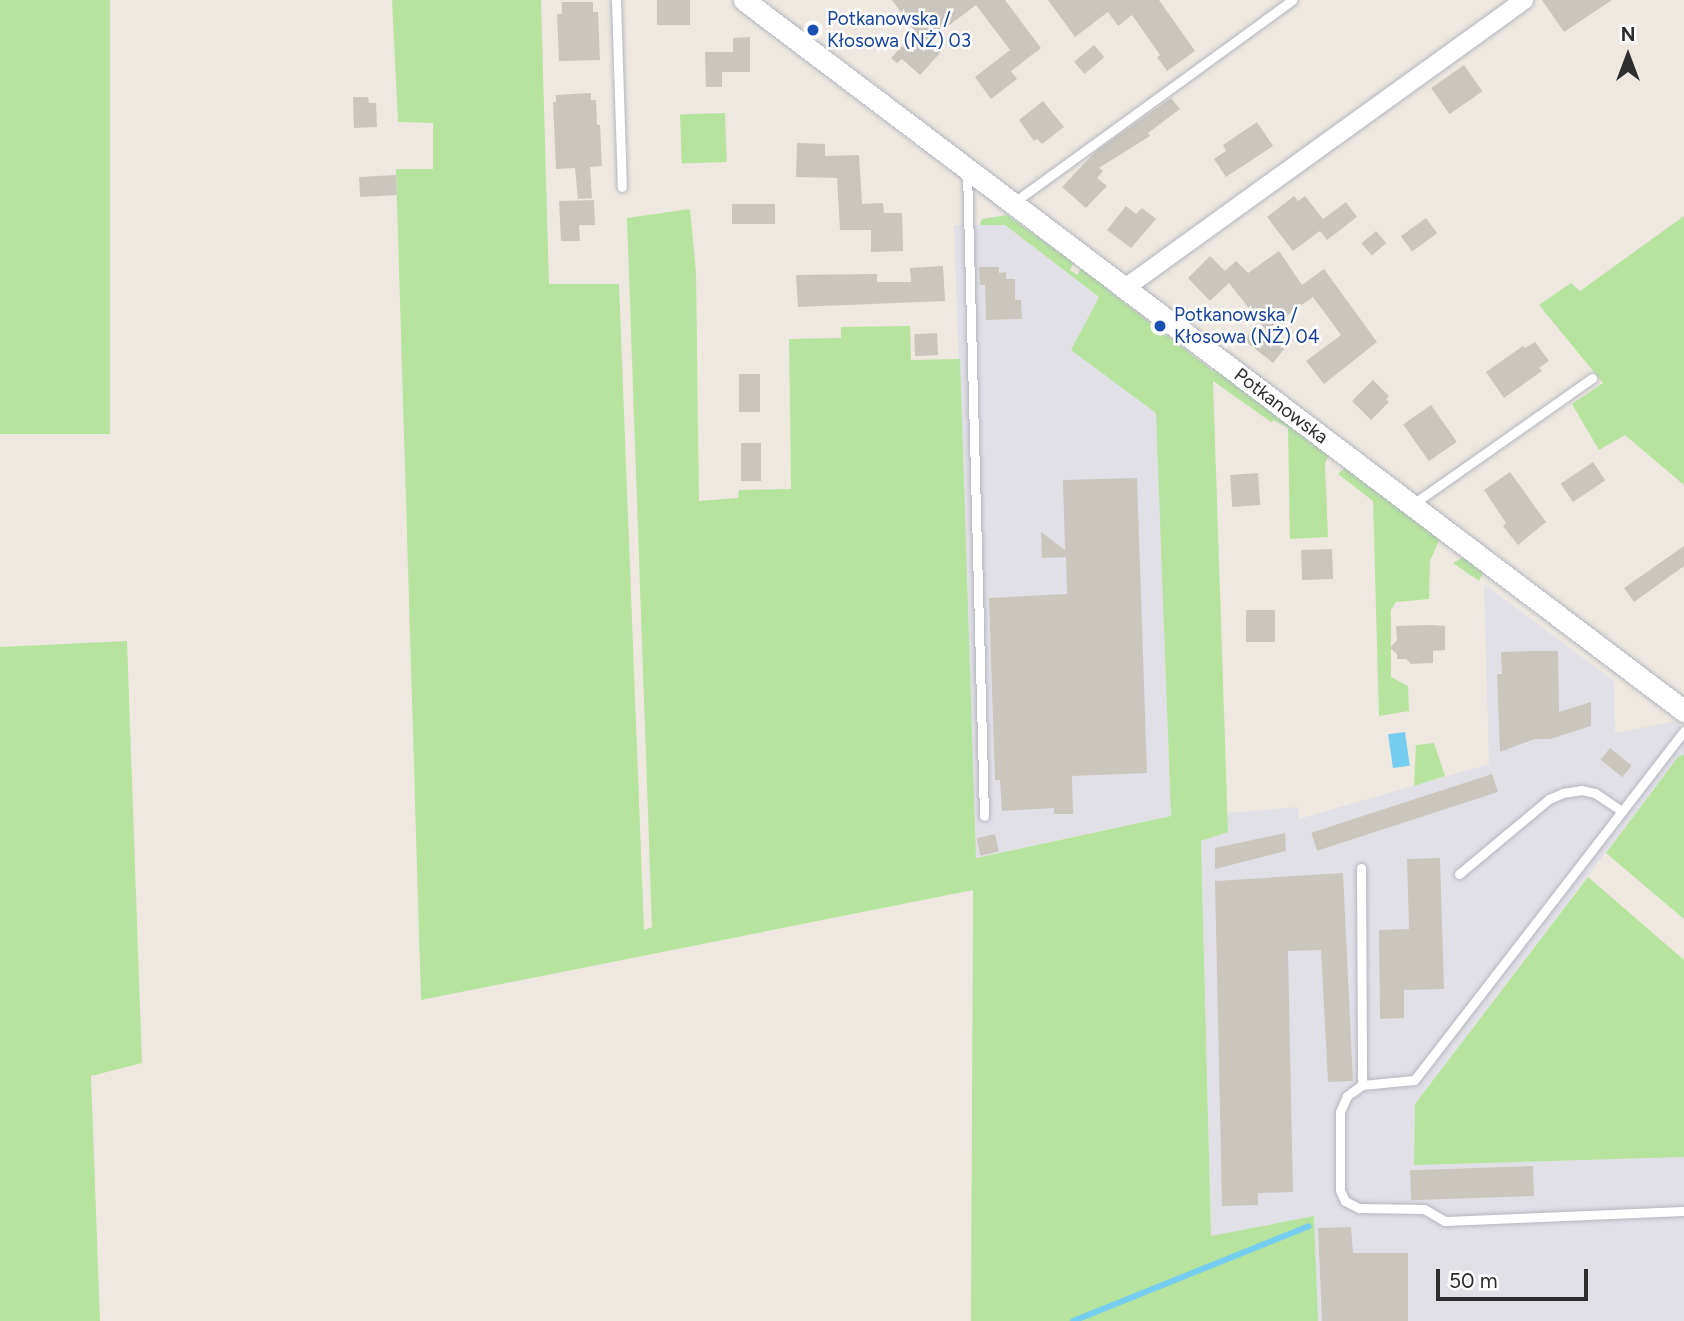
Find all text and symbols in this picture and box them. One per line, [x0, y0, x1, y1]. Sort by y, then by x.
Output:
place label: Potkanowska / Kłosowa (NŻ) 03 [827, 8, 971, 52]
north arrow [1593, 21, 1663, 91]
marker: Potkanowska / Kłosowa (NŻ) 03 [805, 22, 821, 38]
text: N [1621, 23, 1635, 46]
place label: Potkanowska / Kłosowa (NŻ) 04 [1174, 304, 1320, 348]
marker: Potkanowska / Kłosowa (NŻ) 04 [1152, 318, 1168, 334]
street label: Potkanowska [1230, 363, 1332, 449]
scale bar [1439, 1254, 1591, 1298]
text: 50 m [1449, 1268, 1498, 1293]

